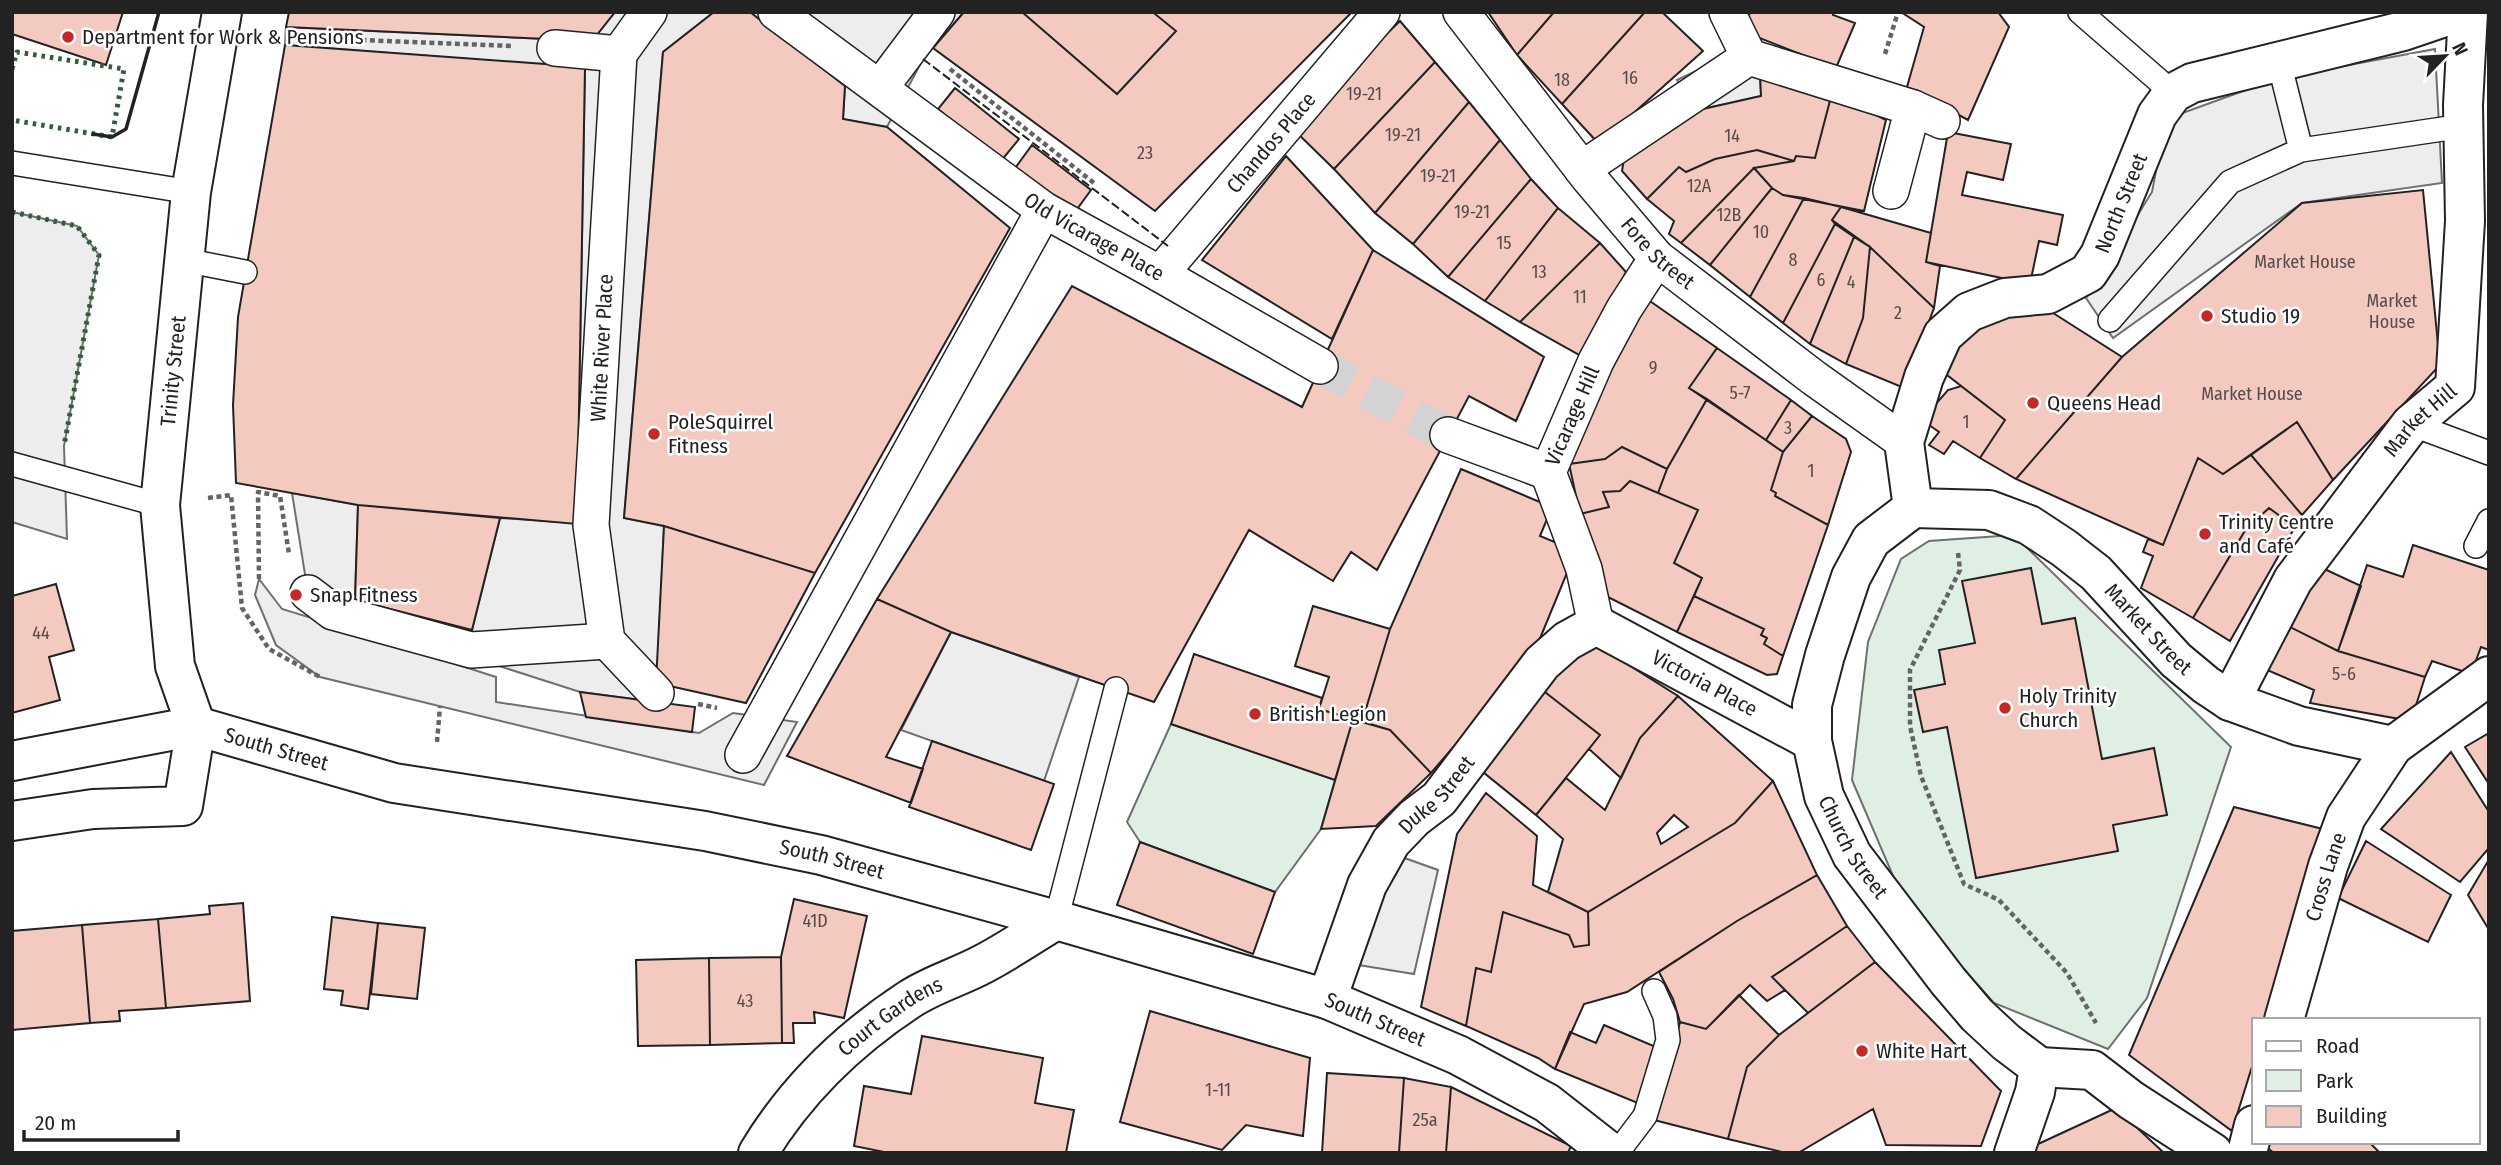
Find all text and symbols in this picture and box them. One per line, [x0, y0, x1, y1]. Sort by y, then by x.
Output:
north arrow [2410, 21, 2480, 91]
place label: Department for Work & Pensions [82, 24, 364, 50]
marker: Department for Work & Pensions [60, 29, 76, 45]
text: N [2447, 39, 2473, 59]
house number: 16 [1622, 67, 1638, 89]
house number: 18 [1554, 69, 1570, 91]
house number: 19-21 [1346, 83, 1382, 105]
street label: Chandos Place [1221, 87, 1321, 199]
house number: 19-21 [1385, 124, 1421, 146]
house number: 14 [1724, 125, 1740, 147]
house number: 23 [1137, 142, 1153, 164]
street label: North Street [2089, 149, 2153, 257]
house number: 19-21 [1420, 165, 1456, 187]
house number: 12A [1687, 175, 1712, 197]
street label: Old Vicarage Place [1019, 187, 1169, 287]
house number: 19-21 [1454, 201, 1490, 223]
house number: 12B [1717, 204, 1742, 226]
street label: Fore Street [1615, 212, 1700, 295]
house number: 10 [1753, 221, 1769, 243]
house number: 15 [1496, 232, 1512, 254]
house number: 8 [1789, 249, 1798, 271]
house number: Market House [2254, 251, 2356, 273]
house number: 13 [1531, 261, 1547, 283]
house number: 6 [1817, 269, 1826, 291]
house number: 4 [1847, 271, 1856, 293]
street label: White River Place [585, 273, 619, 423]
house number: 11 [1573, 286, 1587, 308]
house number: Market House [2367, 290, 2418, 333]
house number: 2 [1894, 302, 1902, 324]
place label: Studio 19 [2221, 303, 2300, 329]
marker: Studio 19 [2199, 308, 2215, 324]
street label: Trinity Street [155, 314, 192, 427]
house number: 9 [1649, 357, 1657, 379]
street label: Vicarage Hill [1539, 362, 1605, 470]
street label: Market Hill [2378, 378, 2462, 462]
house number: 5-7 [1729, 382, 1751, 404]
house number: Market House [2201, 383, 2303, 405]
place label: Queens Head [2047, 390, 2161, 416]
marker: Queens Head [2025, 395, 2041, 411]
place label: PoleSquirrel Fitness [668, 409, 774, 459]
house number: 1 [1962, 411, 1970, 433]
house number: 3 [1784, 417, 1792, 439]
marker: PoleSquirrel Fitness [646, 426, 662, 442]
house number: 1 [1807, 460, 1815, 482]
place label: Trinity Centre and Café [2219, 509, 2334, 559]
marker: Trinity Centre and Café [2197, 526, 2213, 542]
street label: Market Street [2099, 578, 2197, 681]
place label: Snap Fitness [310, 582, 418, 608]
marker: Snap Fitness [288, 587, 304, 603]
house number: 44 [32, 622, 50, 644]
street label: Victoria Place [1647, 644, 1762, 722]
house number: 5-6 [2332, 663, 2356, 685]
place label: Holy Trinity Church [2019, 683, 2117, 733]
marker: Holy Trinity Church [1997, 700, 2013, 716]
place label: British Legion [1269, 701, 1387, 727]
marker: British Legion [1247, 706, 1263, 722]
street label: South Street [221, 722, 332, 776]
street label: Duke Street [1393, 750, 1480, 839]
street label: Church Street [1813, 791, 1894, 904]
street label: Cross Lane [2300, 829, 2352, 924]
street label: South Street [777, 834, 887, 885]
house number: 41D [802, 910, 828, 932]
street label: Court Gardens [832, 971, 946, 1062]
street label: South Street [1321, 987, 1430, 1053]
house number: 43 [737, 990, 753, 1012]
legend [2252, 1018, 2480, 1144]
text: Road [2316, 1033, 2360, 1059]
place label: White Hart [1876, 1038, 1967, 1064]
marker: White Hart [1854, 1043, 1870, 1059]
text: Park [2316, 1068, 2354, 1094]
house number: 1-11 [1205, 1079, 1231, 1101]
scale bar [24, 1098, 178, 1142]
text: Building [2316, 1103, 2387, 1129]
house number: 25a [1412, 1109, 1438, 1131]
text: 20 m [35, 1110, 76, 1136]

